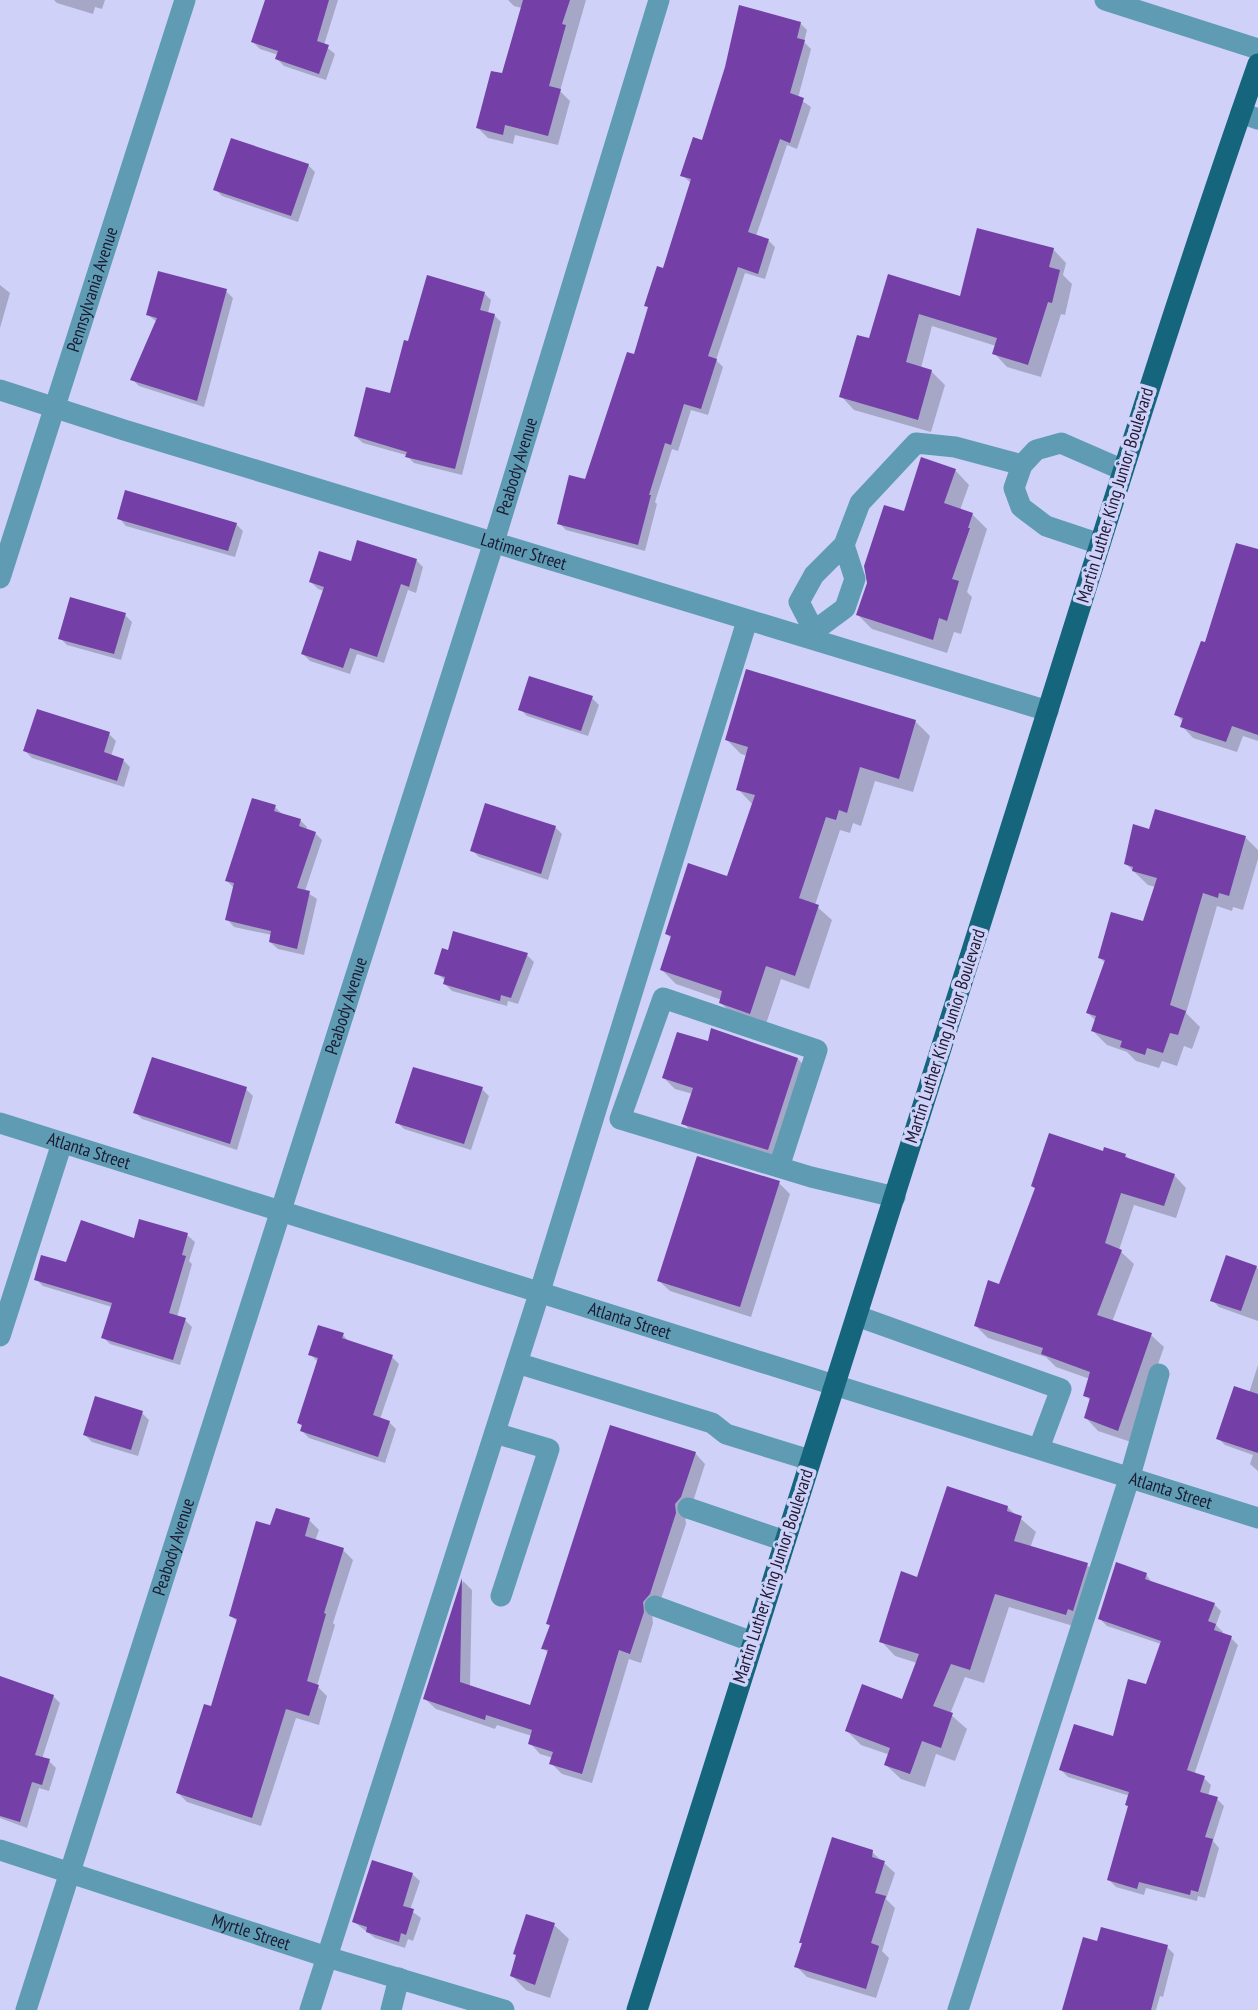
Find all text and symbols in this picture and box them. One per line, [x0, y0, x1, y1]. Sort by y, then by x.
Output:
street label: Pennsylvania Avenue [61, 224, 123, 355]
street label: Martin Luther King Junior Boulevard [1071, 385, 1158, 605]
street label: Peabody Avenue [491, 415, 542, 518]
street label: Latimer Street [478, 527, 570, 575]
street label: Martin Luther King Junior Boulevard [899, 926, 990, 1146]
street label: Peabody Avenue [319, 954, 372, 1057]
street label: Atlanta Street [44, 1127, 133, 1174]
street label: Atlanta Street [585, 1296, 674, 1344]
street label: Martin Luther King Junior Boulevard [727, 1466, 818, 1686]
street label: Atlanta Street [1126, 1466, 1215, 1514]
street label: Peabody Avenue [147, 1495, 199, 1598]
street label: Myrtle Street [209, 1908, 293, 1955]

